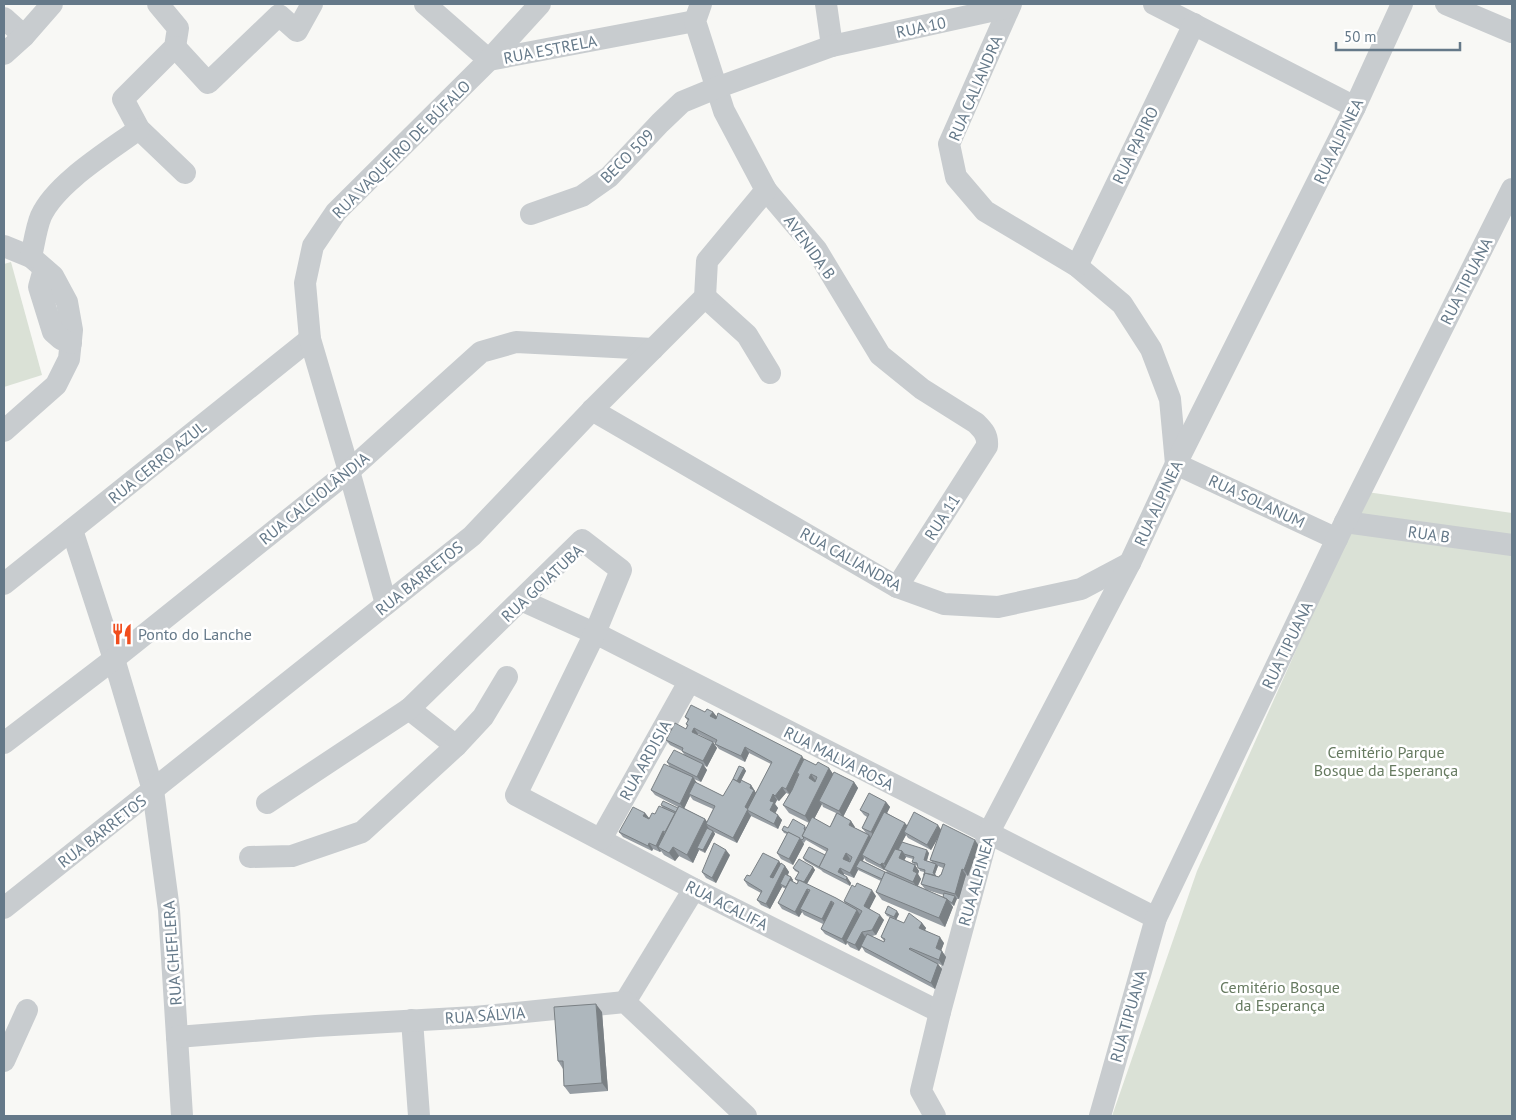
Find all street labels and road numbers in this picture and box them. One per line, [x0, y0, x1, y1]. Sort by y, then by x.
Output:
street label: RUA 10 [894, 12, 948, 42]
street label: RUA ESTRELA [502, 30, 599, 68]
street label: RUA CALIANDRA [944, 32, 1007, 144]
street label: RUA VAQUEIRO DE BÚFALO [328, 76, 474, 222]
street label: RUA ALPINEA [1309, 95, 1368, 187]
street label: RUA PAPIRO [1108, 103, 1162, 187]
street label: BECO 509 [596, 125, 658, 187]
street label: AVENIDA B [780, 211, 840, 283]
street label: RUA TIPUANA [1436, 234, 1497, 328]
street label: RUA CERRO AZUL [104, 416, 210, 508]
street label: RUA CALCIOLÂNDIA [255, 447, 374, 549]
street label: RUA ALPINEA [1129, 456, 1187, 549]
street label: RUA SOLANUM [1206, 470, 1308, 532]
street label: RUA 11 [920, 490, 964, 544]
street label: RUA B [1407, 521, 1451, 547]
street label: RUA CALIANDRA [797, 523, 906, 595]
street label: RUA BARRETOS [371, 537, 467, 619]
street label: RUA GOIATUBA [497, 540, 588, 626]
street label: RUA TIPUANA [1257, 597, 1317, 692]
street label: RUA ARDISIA [615, 716, 676, 804]
street label: RUA MALVA ROSA [781, 722, 898, 795]
street label: RUA BARRETOS [54, 790, 150, 872]
street label: RUA ALPINEA [954, 833, 999, 928]
street label: RUA ACALIFA [682, 876, 772, 935]
street label: RUA CHEFLERA [158, 899, 186, 1006]
street label: RUA TIPUANA [1105, 967, 1151, 1064]
street label: RUA SÁLVIA [444, 1002, 526, 1028]

